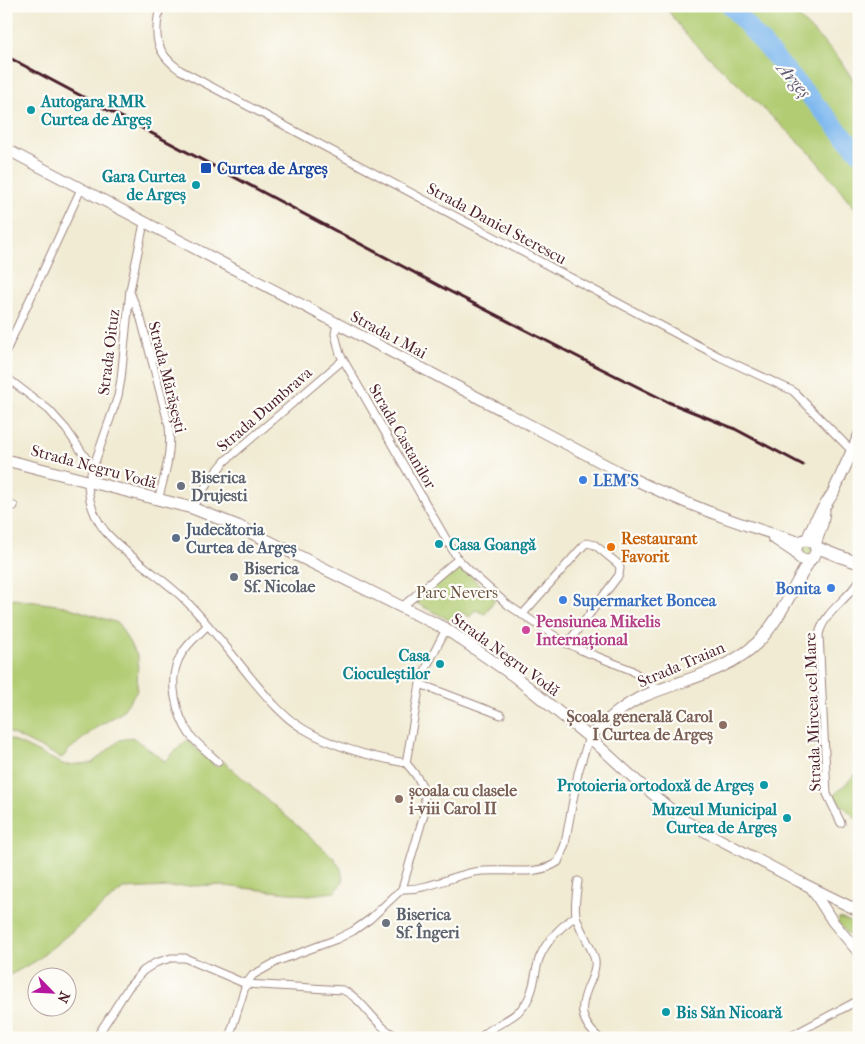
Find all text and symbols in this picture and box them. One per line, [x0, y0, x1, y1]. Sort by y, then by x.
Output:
water label: Argeș [771, 57, 815, 103]
place label: Autogara RMR Curtea de Argeș [40, 92, 152, 130]
marker: Autogara RMR Curtea de Argeș [25, 104, 37, 116]
place label: Curtea de Argeș [217, 159, 328, 179]
marker: Curtea de Argeș [199, 161, 213, 175]
place label: Gara Curtea de Argeș [102, 167, 187, 205]
marker: Gara Curtea de Argeș [190, 179, 202, 191]
street label: Strada Daniel Sterescu [424, 179, 570, 268]
street label: Strada 1 Mai [347, 306, 430, 363]
street label: Strada Oituz [94, 308, 123, 396]
street label: Strada Mărășești [144, 319, 191, 435]
street label: Strada Dumbrava [213, 363, 316, 456]
street label: Strada Castanilor [365, 380, 440, 492]
street label: Strada Negru Vodă [29, 441, 159, 493]
place label: Biserica Drujesti [191, 468, 248, 505]
place label: LEM'S [593, 471, 639, 490]
marker: LEM'S [577, 474, 589, 486]
marker: Biserica Drujesti [175, 480, 187, 492]
place label: Judecătoria Curtea de Argeș [184, 520, 297, 558]
place label: Restaurant Favorit [620, 529, 698, 566]
marker: Judecătoria Curtea de Argeș [170, 532, 182, 544]
place label: Casa Goangă [449, 535, 537, 555]
marker: Casa Goangă [433, 538, 445, 550]
marker: Restaurant Favorit [605, 541, 617, 553]
place label: Biserica Sf. Nicolae [244, 559, 316, 596]
marker: Biserica Sf. Nicolae [228, 571, 240, 583]
place label: Bonita [776, 579, 822, 598]
marker: Bonita [825, 582, 837, 594]
park label: Parc Nevers [416, 583, 498, 602]
place label: Supermarket Boncea [573, 591, 717, 611]
marker: Supermarket Boncea [557, 594, 569, 606]
street label: Strada Negru Vodă [448, 609, 564, 700]
place label: Pensiunea Mikelis Internațional [536, 612, 660, 650]
marker: Pensiunea Mikelis Internațional [520, 624, 532, 636]
street label: Strada Mircea cel Mare [800, 632, 825, 792]
street label: Strada Traian [635, 637, 728, 691]
place label: Casa Cioculeștilor [343, 646, 431, 684]
marker: Casa Cioculeștilor [434, 658, 446, 670]
place label: Școala generală Carol I Curtea de Argeș [567, 707, 714, 745]
marker: Școala generală Carol I Curtea de Argeș [717, 719, 729, 731]
place label: Protoieria ortodoxă de Argeș [557, 776, 754, 796]
marker: Protoieria ortodoxă de Argeș [758, 779, 770, 791]
place label: școala cu clasele i-viii Carol II [408, 781, 517, 818]
marker: școala cu clasele i-viii Carol II [393, 793, 405, 805]
place label: Muzeul Municipal Curtea de Argeș [651, 800, 778, 838]
marker: Muzeul Municipal Curtea de Argeș [781, 812, 793, 824]
place label: Biserica Sf. Îngeri [396, 905, 460, 943]
marker: Biserica Sf. Îngeri [380, 917, 392, 929]
north arrow [28, 966, 78, 1016]
text: N [53, 989, 73, 1006]
place label: Bis Săn Nicoară [676, 1003, 783, 1022]
marker: Bis Săn Nicoară [660, 1006, 672, 1018]

